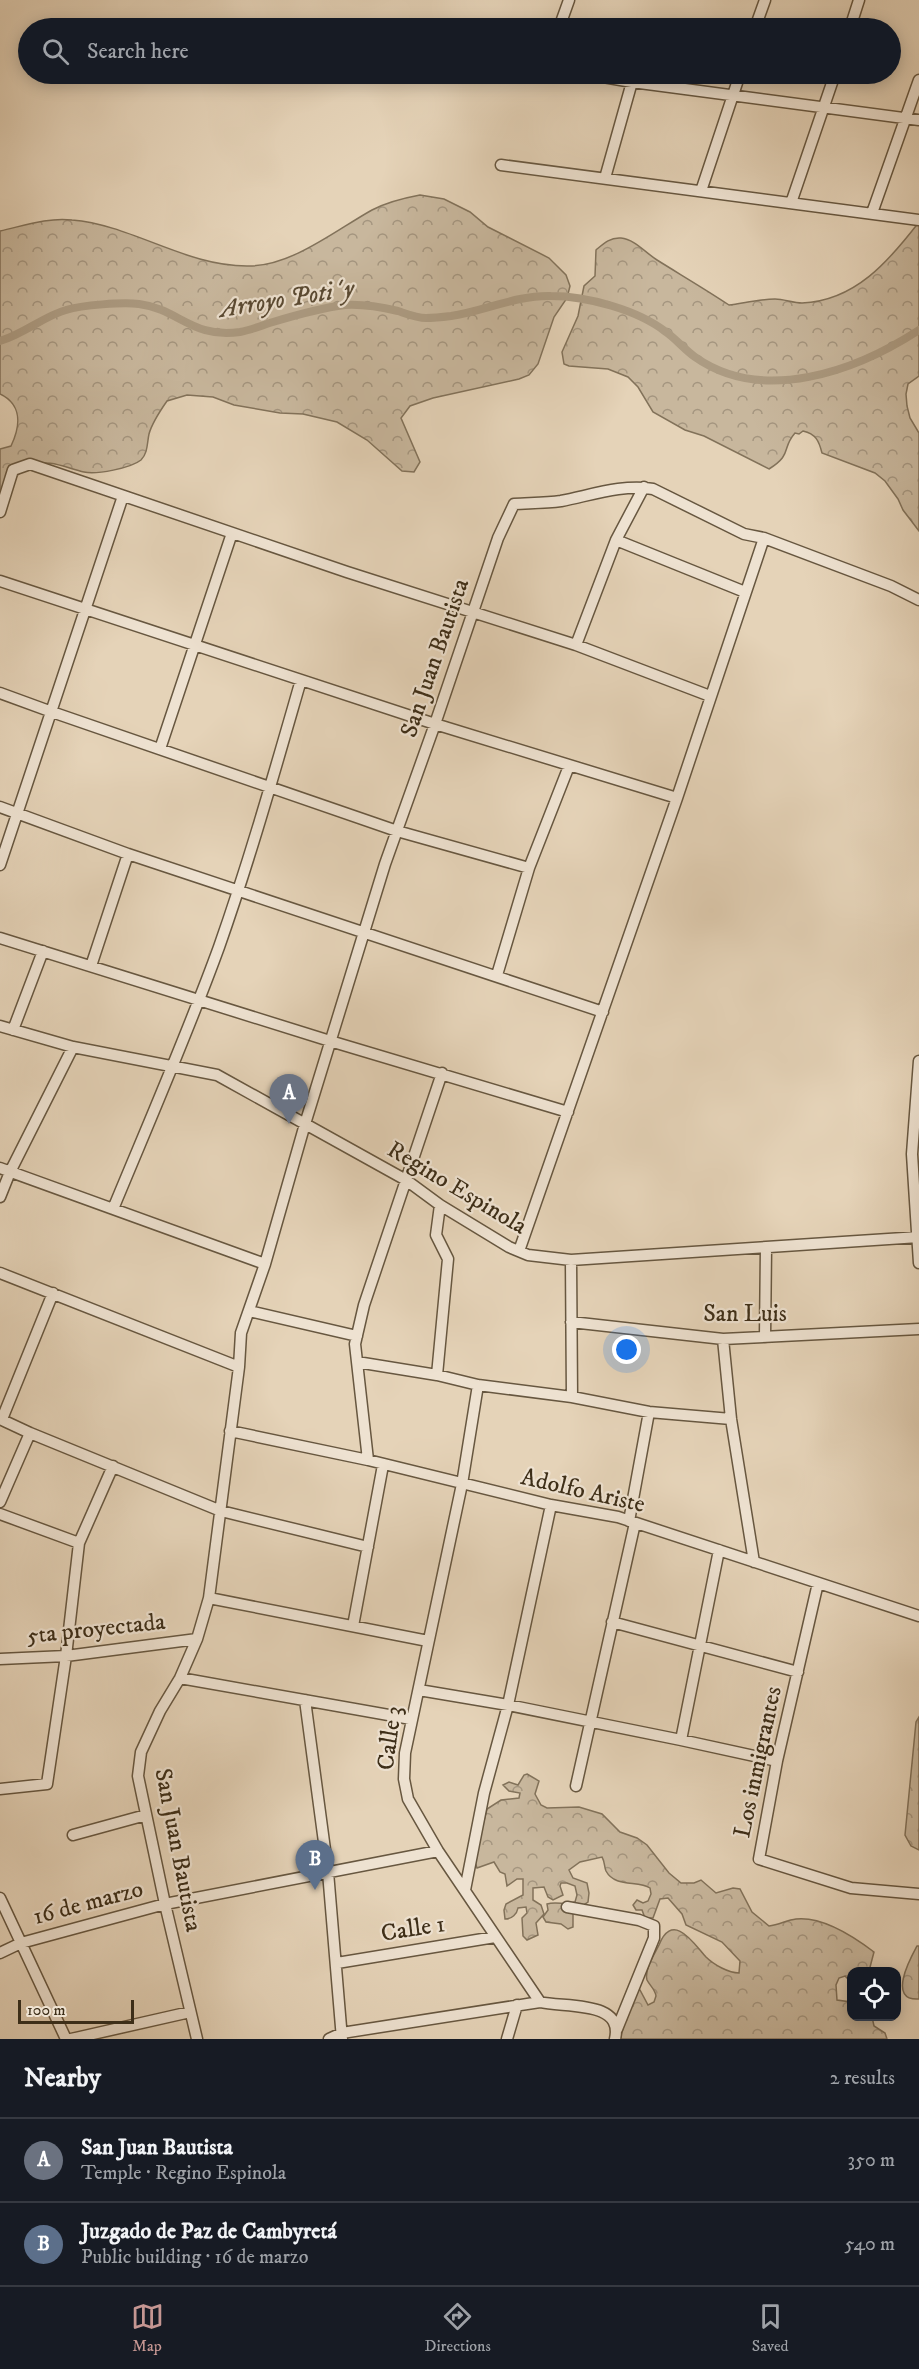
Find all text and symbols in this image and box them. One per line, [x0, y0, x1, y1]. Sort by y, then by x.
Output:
search box [18, 18, 901, 84]
icon: search [39, 35, 72, 68]
text: Search here [87, 38, 189, 65]
water label: Arroyo Poti´y [214, 272, 358, 326]
street label: San Juan Bautista [394, 574, 476, 741]
pin: A [270, 1074, 308, 1124]
street label: Regino Espinola [382, 1135, 533, 1242]
street label: San Luis [703, 1299, 787, 1329]
your location [612, 1335, 641, 1364]
street label: Adolfo Ariste [518, 1462, 648, 1520]
street label: 5ta proyectada [25, 1607, 168, 1651]
street label: Los inmigrantes [727, 1684, 789, 1840]
street label: Calle 3 [371, 1704, 409, 1772]
street label: San Juan Bautista [147, 1766, 209, 1935]
pin: B [296, 1840, 334, 1890]
street label: 16 de marzo [30, 1874, 146, 1932]
street label: Calle 1 [379, 1909, 447, 1949]
map controls [847, 1967, 901, 2021]
button: locate [847, 1967, 901, 2021]
scale bar [18, 1997, 134, 2024]
text: 100 m [27, 2000, 66, 2020]
text: Nearby [24, 2062, 101, 2095]
text: 2 results [830, 2066, 895, 2091]
text: San Juan Bautista [81, 2134, 233, 2161]
text: A [37, 2148, 50, 2173]
text: 350 m [848, 2148, 895, 2173]
text: Temple · Regino Espinola [81, 2161, 286, 2186]
text: Juzgado de Paz de Cambyretá [81, 2218, 337, 2245]
text: B [37, 2232, 50, 2257]
text: 540 m [845, 2232, 895, 2257]
text: Public building · 16 de marzo [81, 2245, 308, 2270]
tab: Map [131, 2300, 164, 2356]
tab: Directions [425, 2300, 491, 2356]
tab: Saved [752, 2300, 789, 2356]

